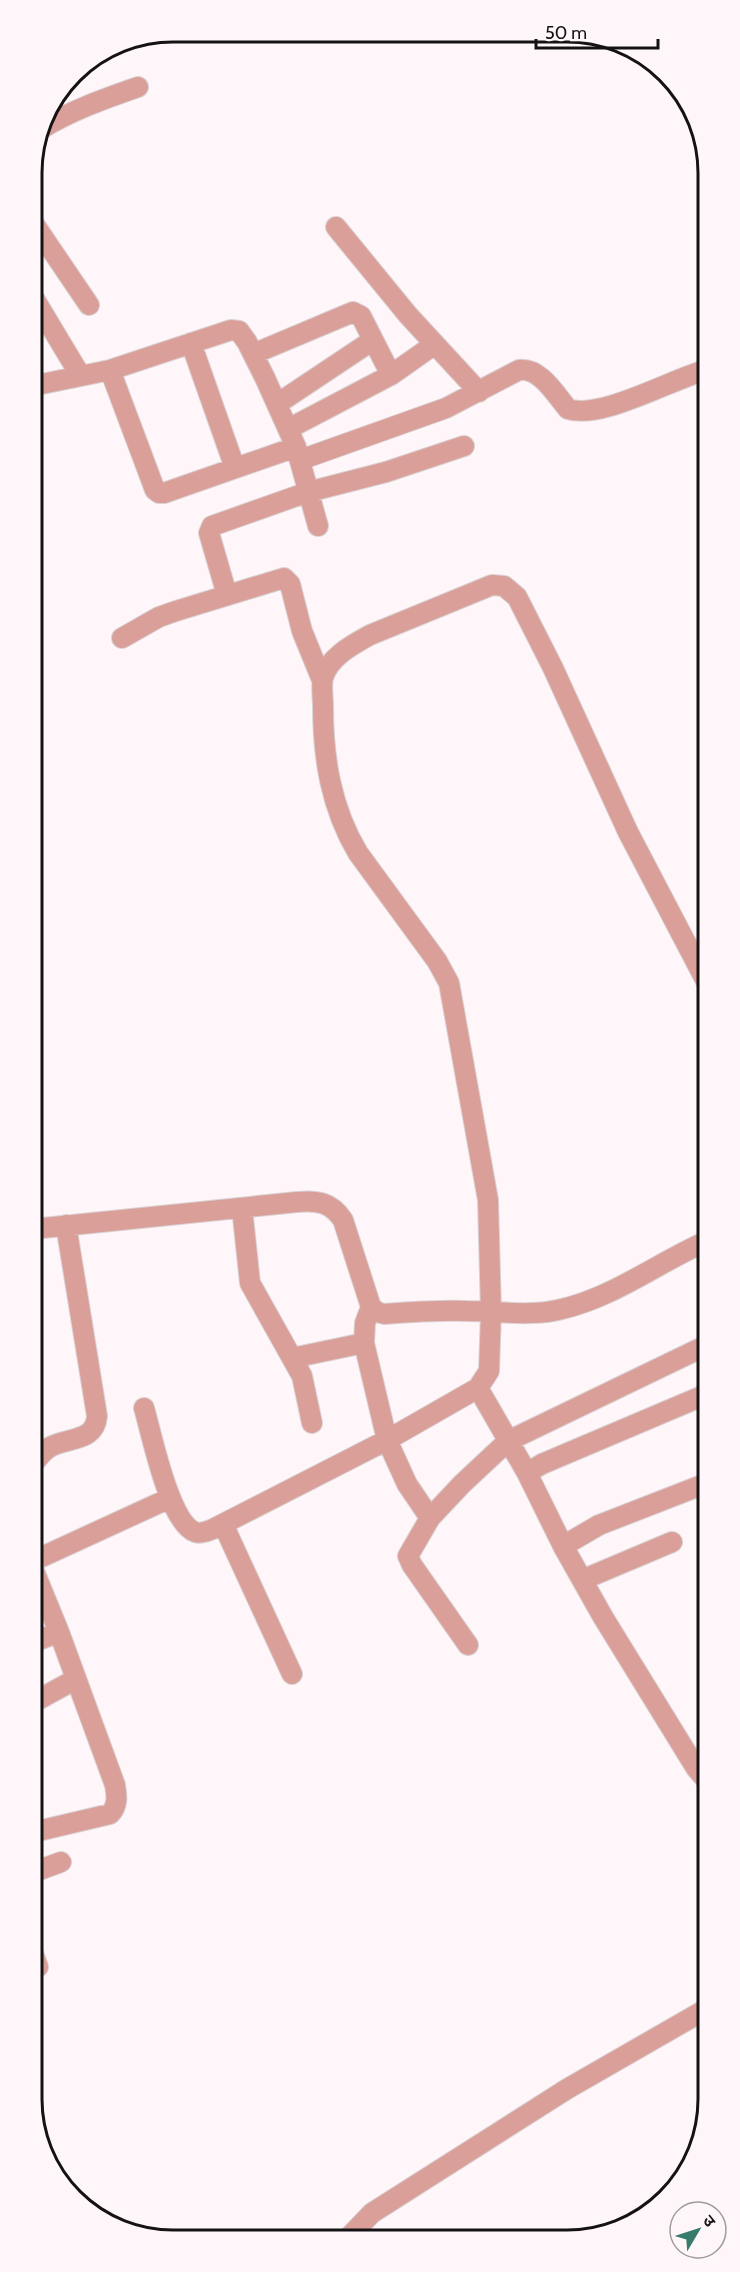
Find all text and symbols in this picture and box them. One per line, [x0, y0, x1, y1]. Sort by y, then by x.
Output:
scale bar [536, 12, 658, 50]
text: 50 m [545, 22, 587, 44]
north arrow [668, 2200, 728, 2260]
text: उ [699, 2211, 720, 2231]

